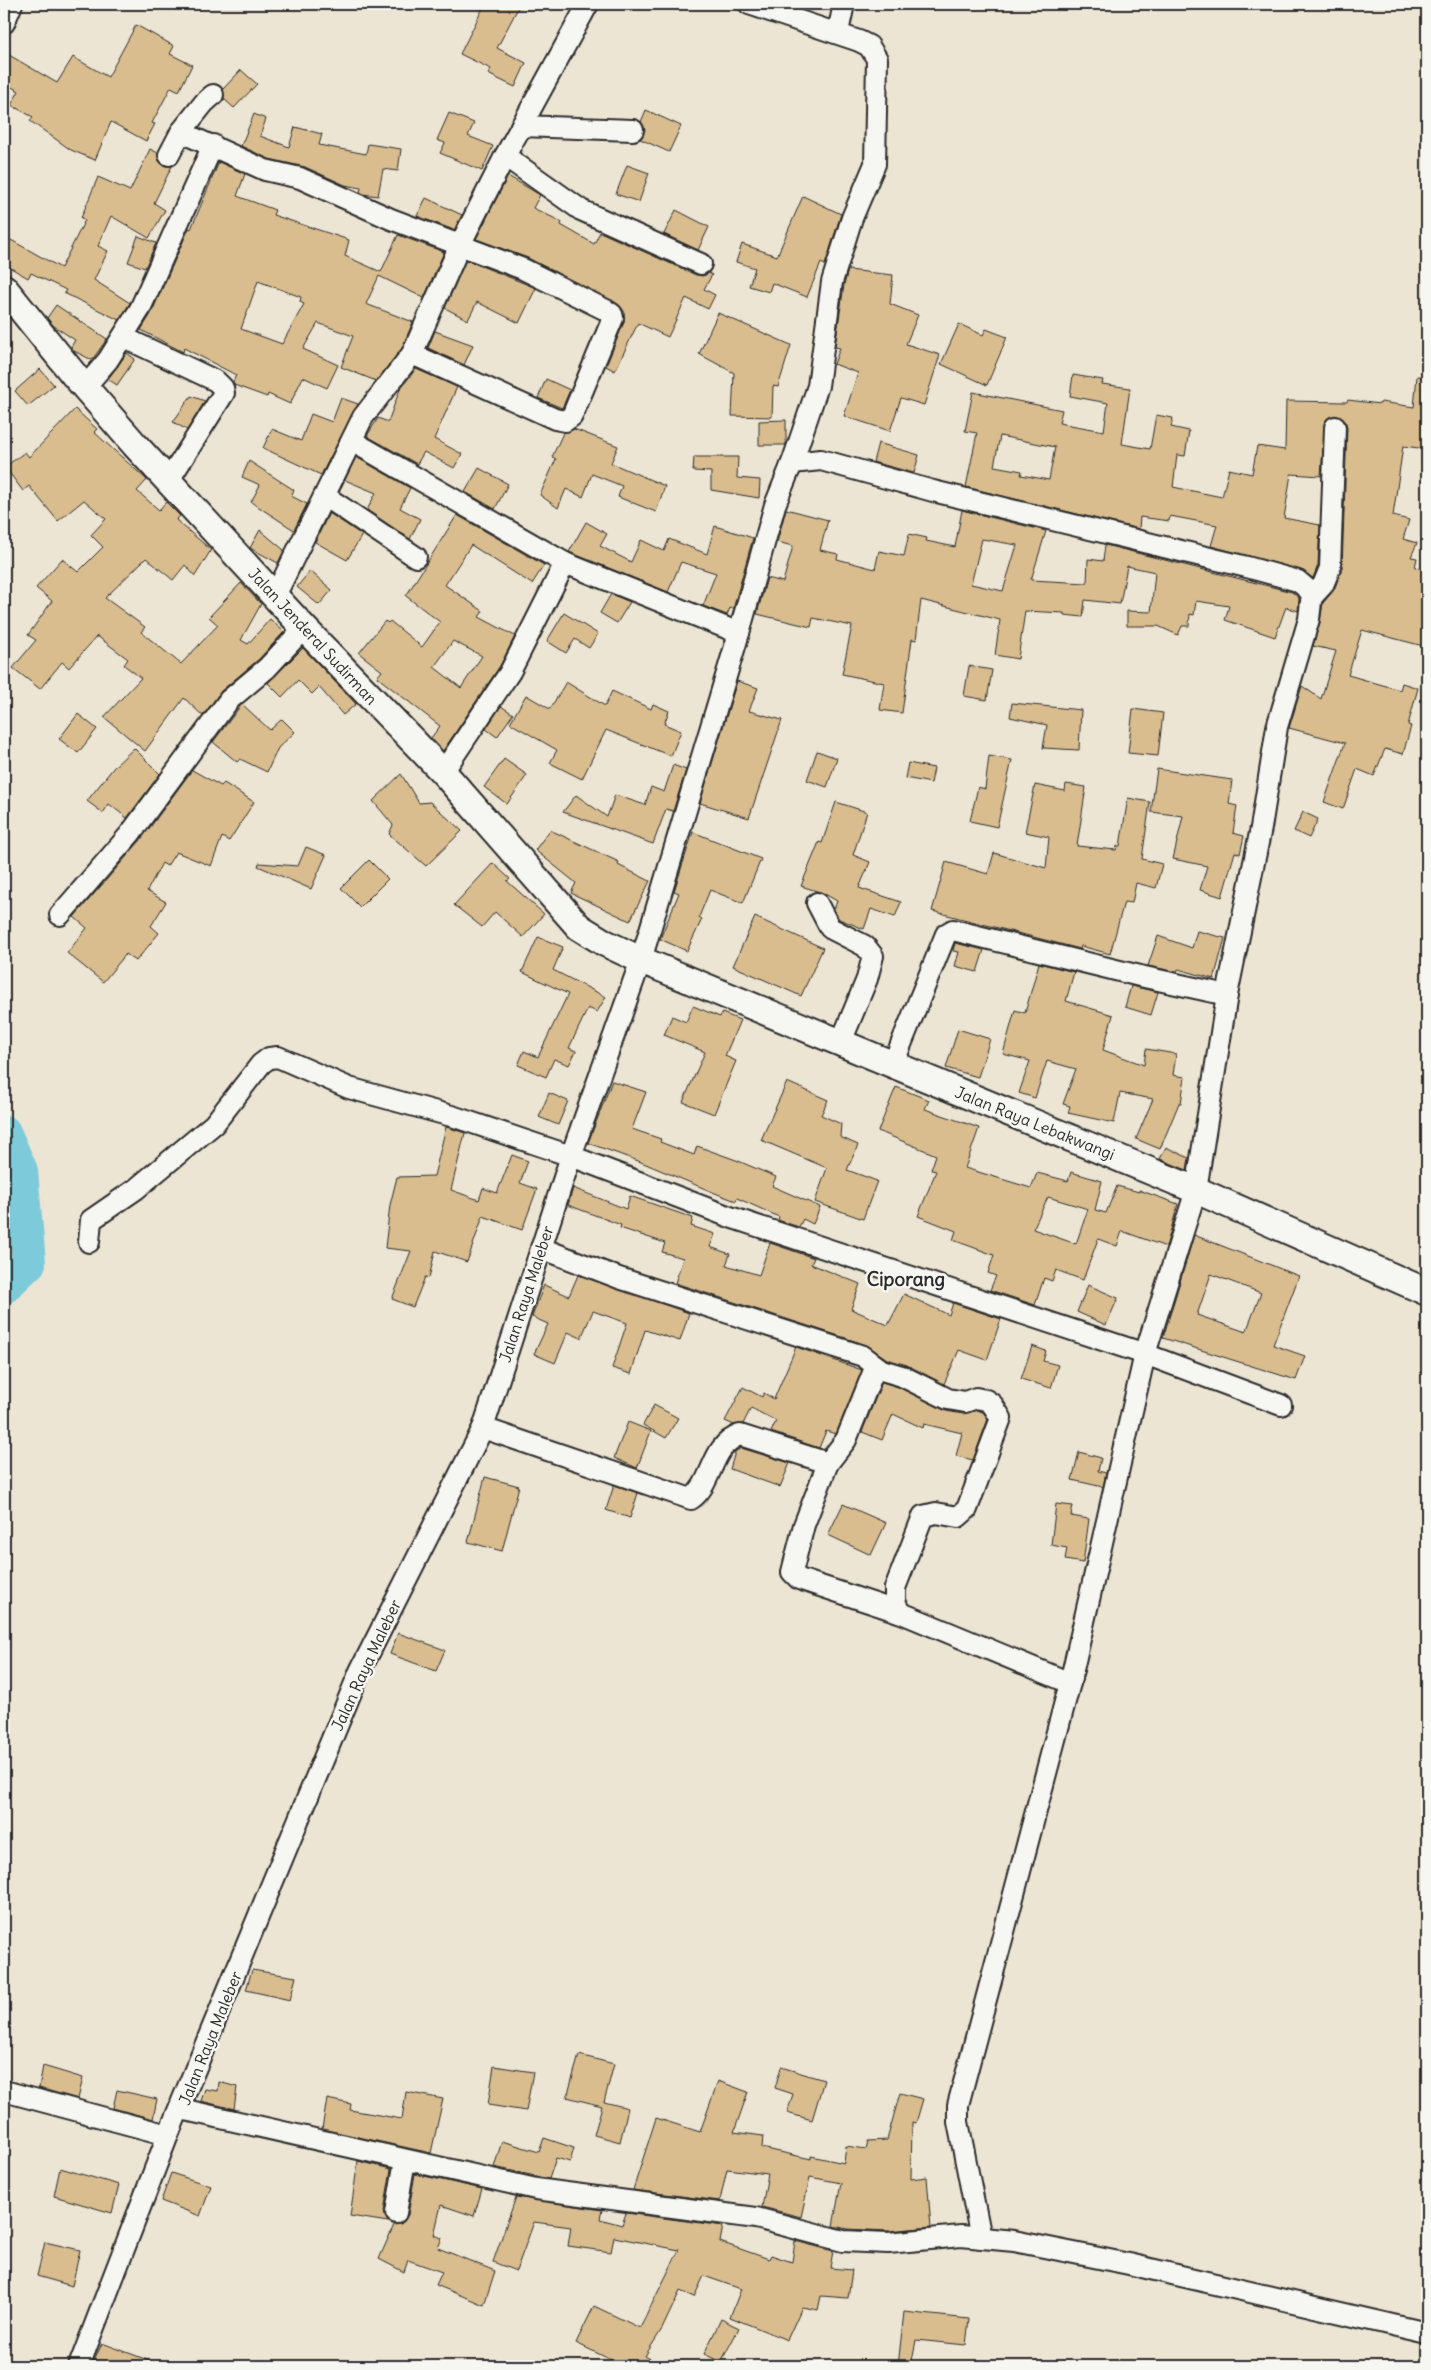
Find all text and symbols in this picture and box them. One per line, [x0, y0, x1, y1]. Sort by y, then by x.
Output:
street label: Jalan Jenderal Sudirman [244, 563, 382, 709]
street label: Jalan Raya Lebakwangi [952, 1082, 1118, 1164]
street label: Jalan Raya Maleber [494, 1223, 558, 1365]
district label: Ciporang [867, 1267, 945, 1291]
street label: Jalan Raya Maleber [327, 1596, 405, 1734]
street label: Jalan Raya Maleber [174, 1968, 246, 2108]

